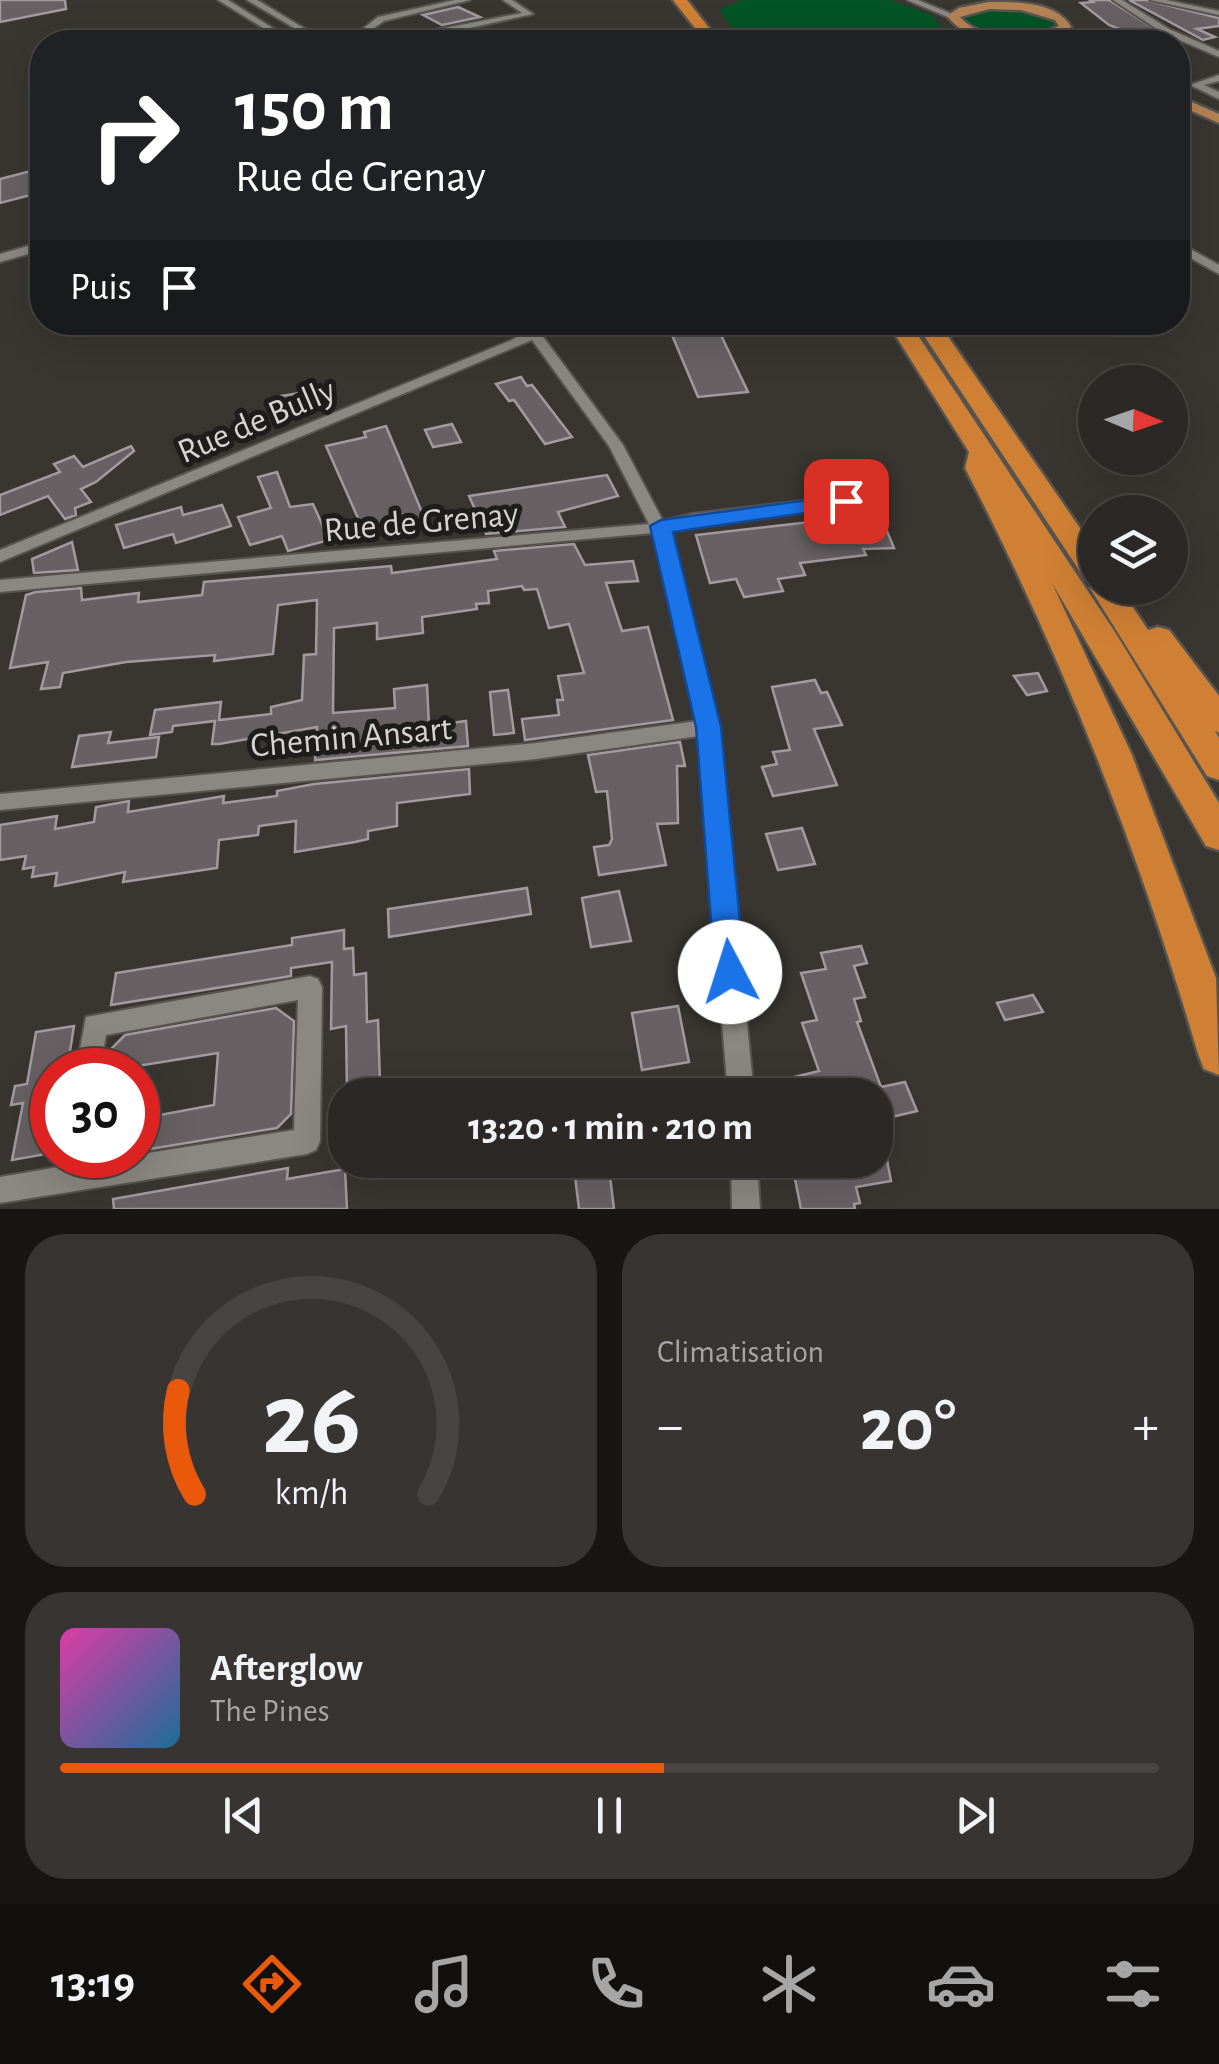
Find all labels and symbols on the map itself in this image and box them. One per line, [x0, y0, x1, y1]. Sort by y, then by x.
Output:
north arrow [1078, 365, 1188, 475]
street label: Rue de Bully [173, 373, 340, 470]
pin [804, 459, 889, 544]
street label: Rue de Grenay [323, 497, 520, 548]
street label: Chemin Ansart [249, 711, 453, 764]
position arrow [678, 920, 782, 1024]
speed limit sign: 30 [30, 1048, 160, 1178]

